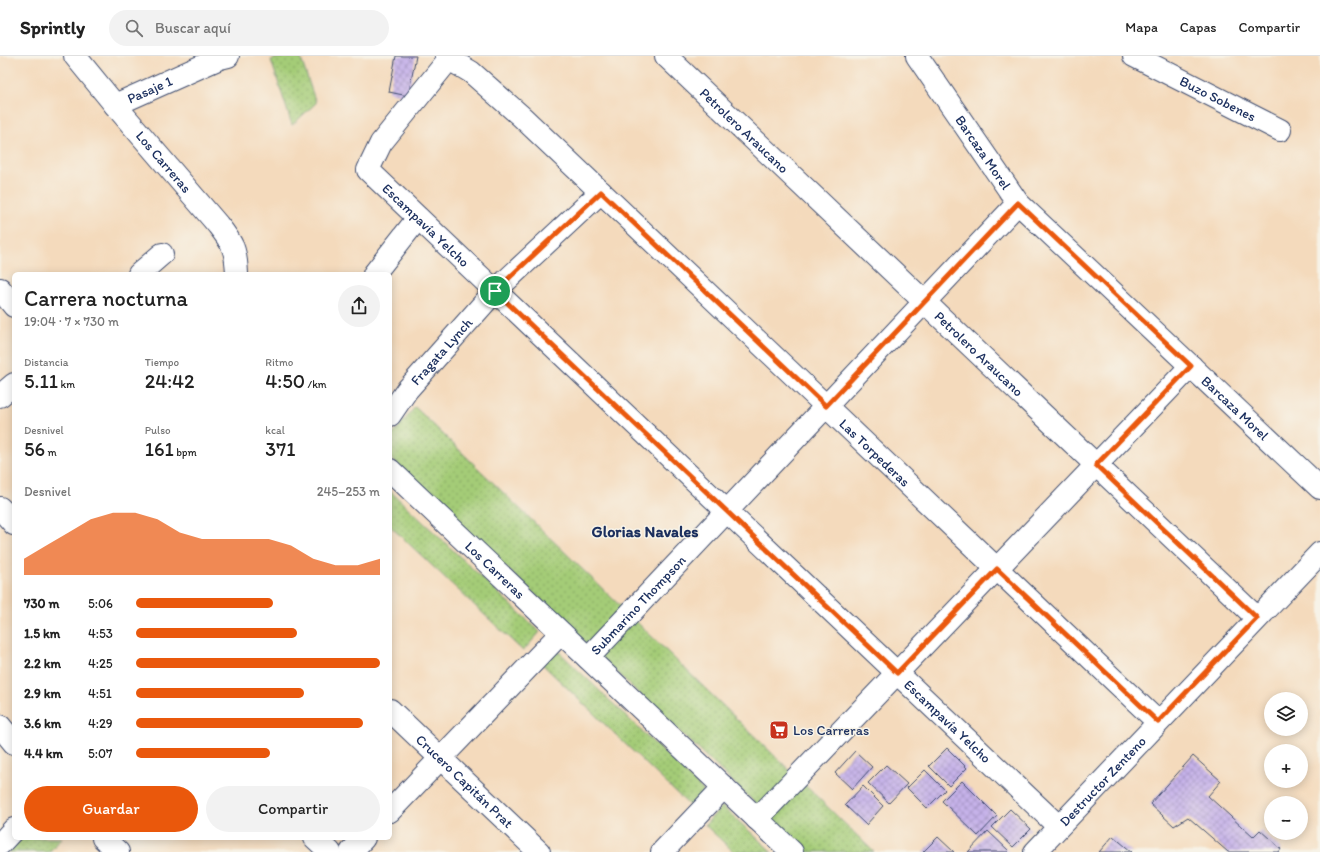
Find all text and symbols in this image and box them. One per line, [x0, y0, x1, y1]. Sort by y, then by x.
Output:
search box [109, 10, 389, 46]
text: Sprintly [20, 16, 85, 39]
icon: search [123, 17, 145, 39]
text: Buscar aquí [155, 19, 231, 37]
text: Mapa [1125, 19, 1158, 36]
text: Capas [1180, 19, 1217, 36]
text: Compartir [1239, 19, 1300, 36]
street label: Pasaje 1 [124, 72, 175, 107]
street label: Buzo Sobenes [1177, 72, 1259, 125]
street label: Petrolero Araucano [696, 84, 792, 177]
street label: Barcaza Morel [952, 112, 1015, 193]
street label: Los Carreras [132, 127, 195, 196]
street label: Escampavía Yelcho [379, 180, 473, 270]
pin [478, 274, 512, 308]
icon: arrive [484, 280, 506, 302]
text: Carrera nocturna [24, 285, 188, 312]
button: share [338, 285, 380, 327]
street label: Petrolero Araucano [931, 307, 1027, 400]
text: 19:04 · 7 × 730 m [24, 314, 119, 329]
street label: Fragata Lynch [407, 314, 476, 389]
text: Distancia [24, 356, 68, 369]
text: Tiempo [145, 356, 179, 369]
text: Ritmo [265, 356, 293, 369]
text: 5.11 [24, 369, 58, 393]
text: 24:42 [145, 369, 195, 393]
text: 4:50 [265, 369, 305, 393]
street label: Barcaza Morel [1198, 372, 1273, 444]
text: km [58, 378, 75, 391]
text: /km [305, 378, 327, 391]
street label: Las Torpederas [836, 415, 914, 490]
text: Desnivel [24, 424, 64, 437]
text: Pulso [145, 424, 171, 437]
text: kcal [265, 424, 285, 437]
text: 56 [24, 437, 45, 461]
text: 161 [145, 437, 174, 461]
text: 371 [265, 437, 295, 461]
text: m [45, 446, 57, 459]
text: bpm [174, 446, 197, 459]
text: Desnivel [24, 484, 71, 499]
text: 245–253 m [317, 484, 380, 499]
district label: Glorias Navales [592, 522, 698, 541]
street label: Los Carreras [462, 537, 529, 602]
street label: Submarino Thompson [587, 551, 689, 658]
text: 730 m [24, 596, 59, 611]
text: 5:06 [88, 596, 113, 611]
text: 1.5 km [24, 626, 60, 641]
text: 4:53 [88, 626, 113, 641]
text: 2.2 km [24, 656, 61, 671]
text: 4:25 [88, 656, 113, 671]
street label: Escampavía Yelcho [901, 676, 995, 767]
text: 2.9 km [24, 686, 61, 701]
text: 4:51 [88, 686, 112, 701]
map controls [1264, 692, 1308, 840]
button: layers [1264, 692, 1308, 736]
text: 3.6 km [24, 716, 61, 731]
text: 4:29 [88, 716, 113, 731]
supermarket icon: Los Carreras [768, 719, 790, 741]
place label: Los Carreras [793, 722, 869, 739]
street label: Crucero Capitán Prat [412, 731, 517, 831]
street label: Destructor Zenteno [1056, 733, 1149, 830]
button: + [1264, 744, 1308, 788]
text: 4.4 km [24, 746, 63, 761]
text: 5:07 [88, 746, 112, 761]
button: Guardar [24, 786, 198, 832]
button: Compartir [206, 786, 380, 832]
button: − [1264, 796, 1308, 840]

